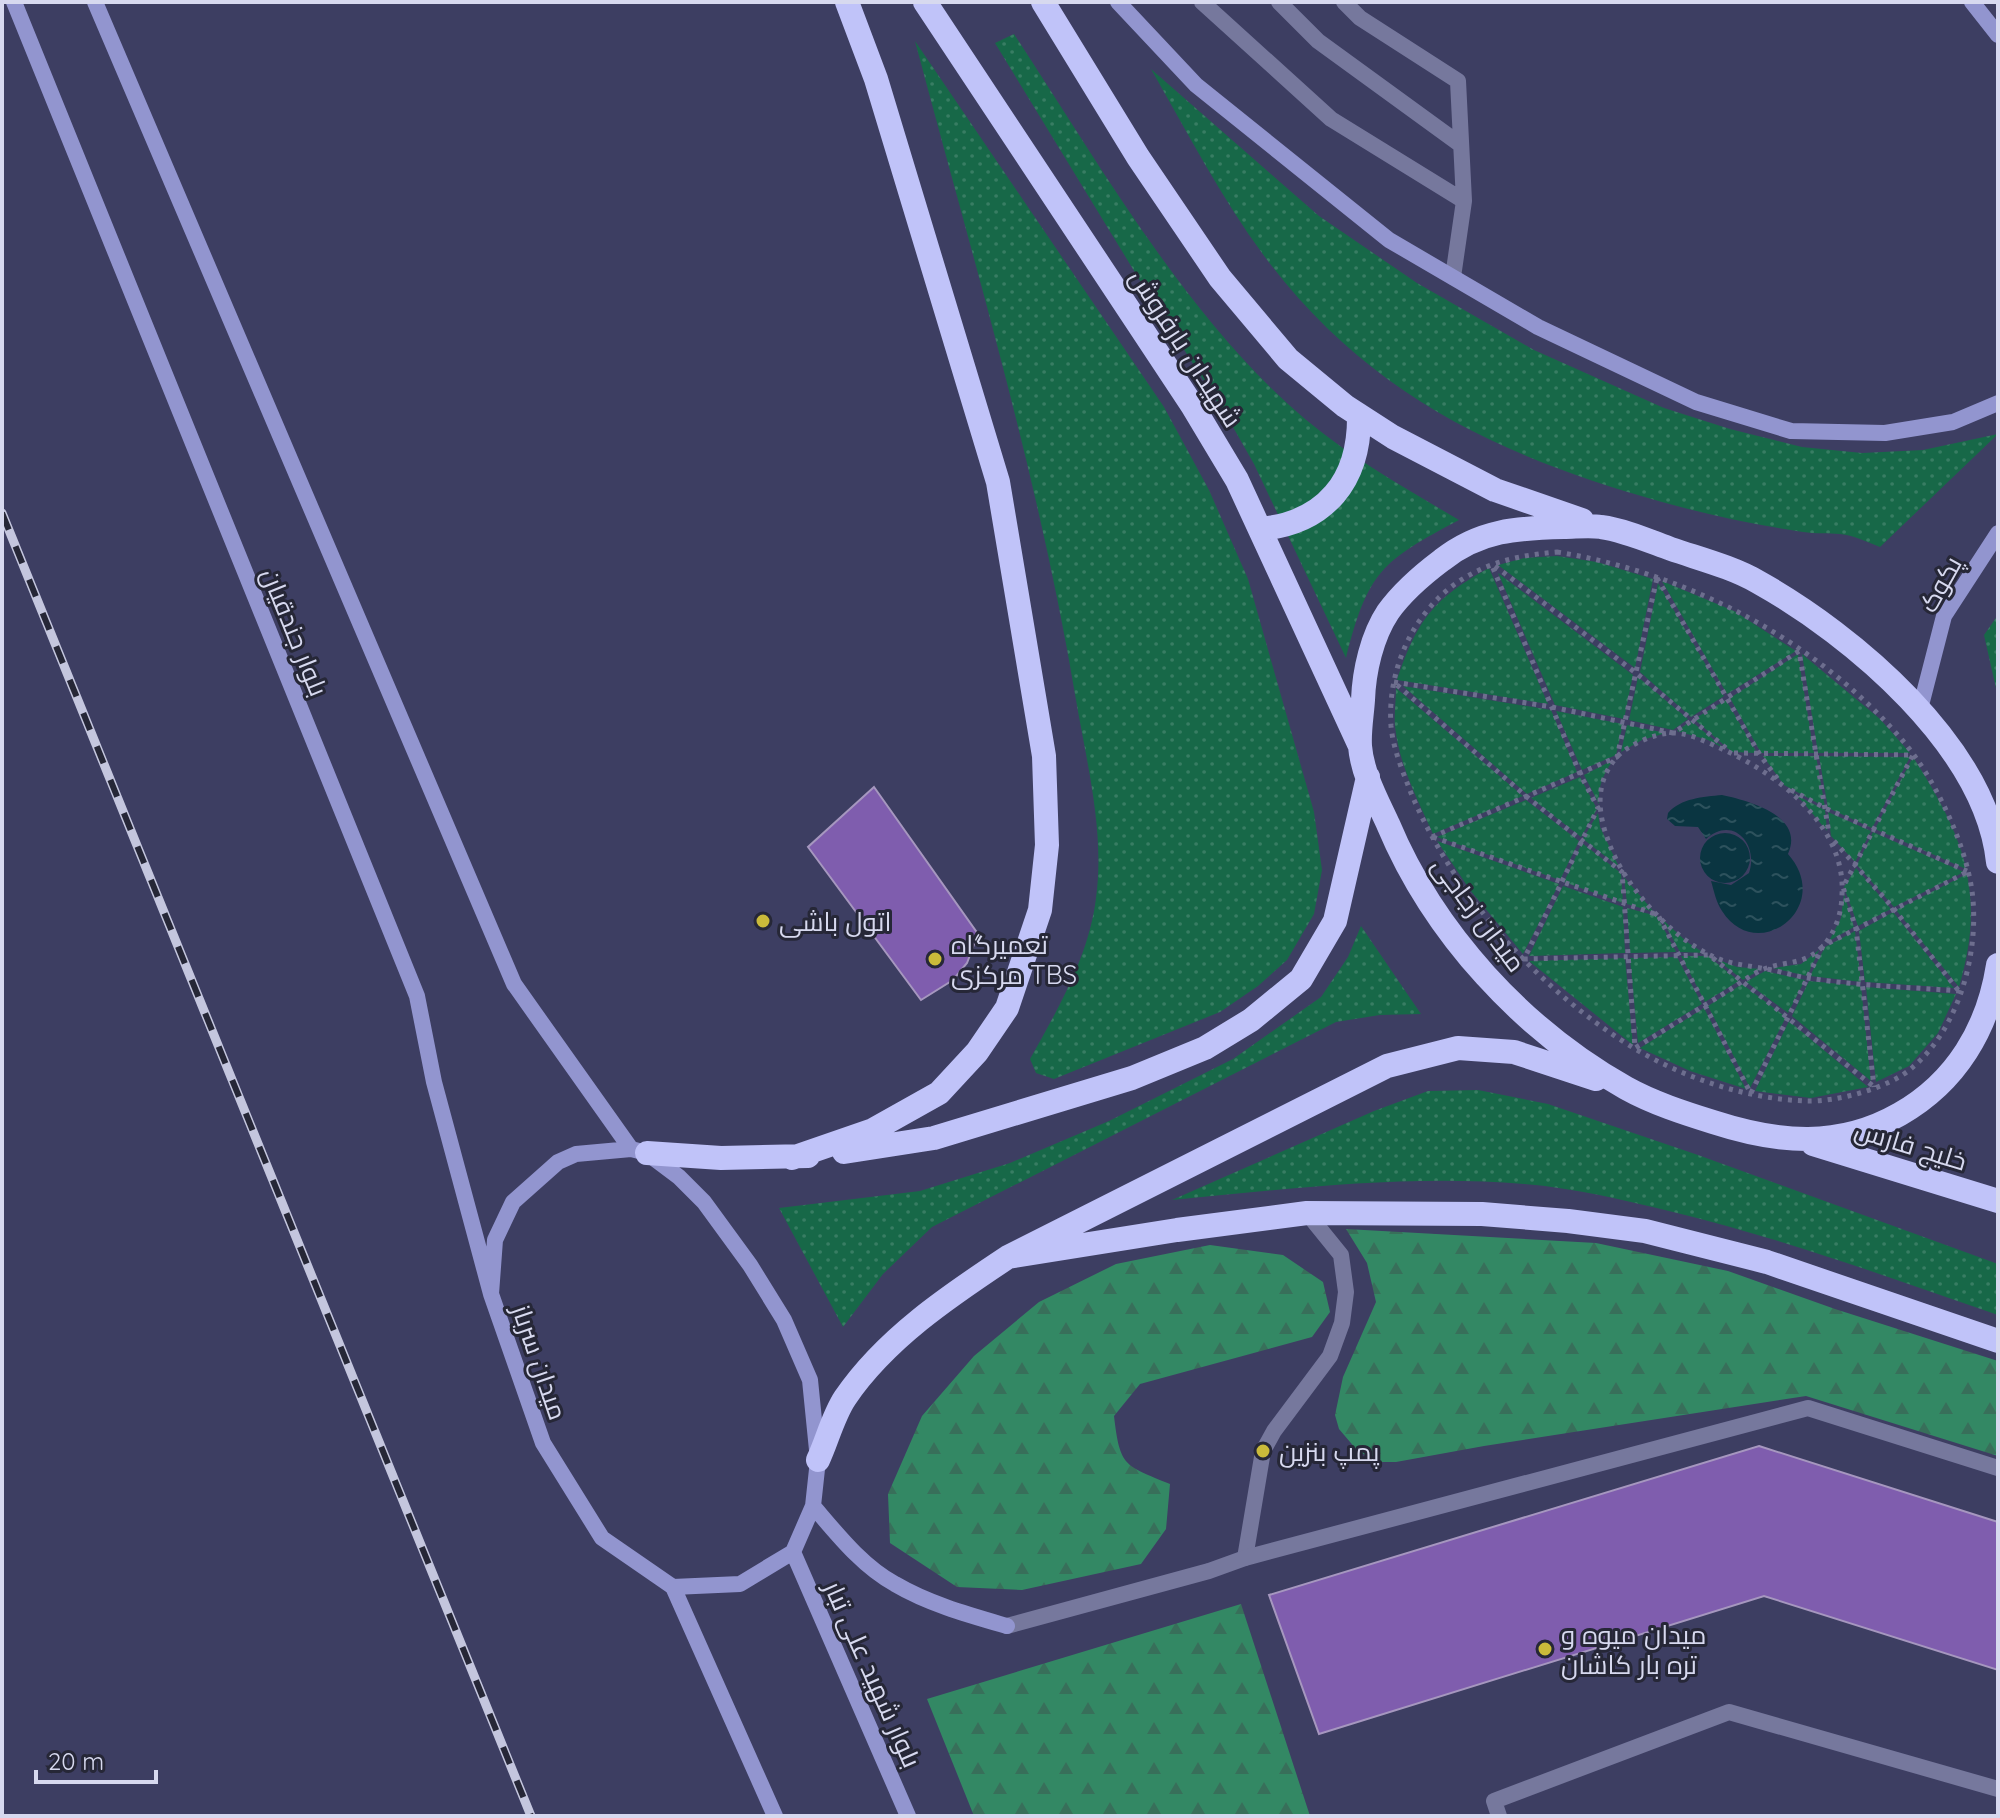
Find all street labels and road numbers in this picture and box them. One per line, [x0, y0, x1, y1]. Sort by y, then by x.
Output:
street label: شهیدان بارفروش [1123, 263, 1249, 433]
street label: پکوک [1911, 550, 1970, 618]
street label: بلوار جندقیان [254, 563, 336, 701]
street label: میدان زجاجی [1425, 850, 1533, 978]
street label: خلیج فارس [1851, 1112, 1971, 1179]
street label: میدان سرباز [504, 1298, 575, 1424]
street label: بلوار شهید علی تبار [816, 1574, 929, 1772]

